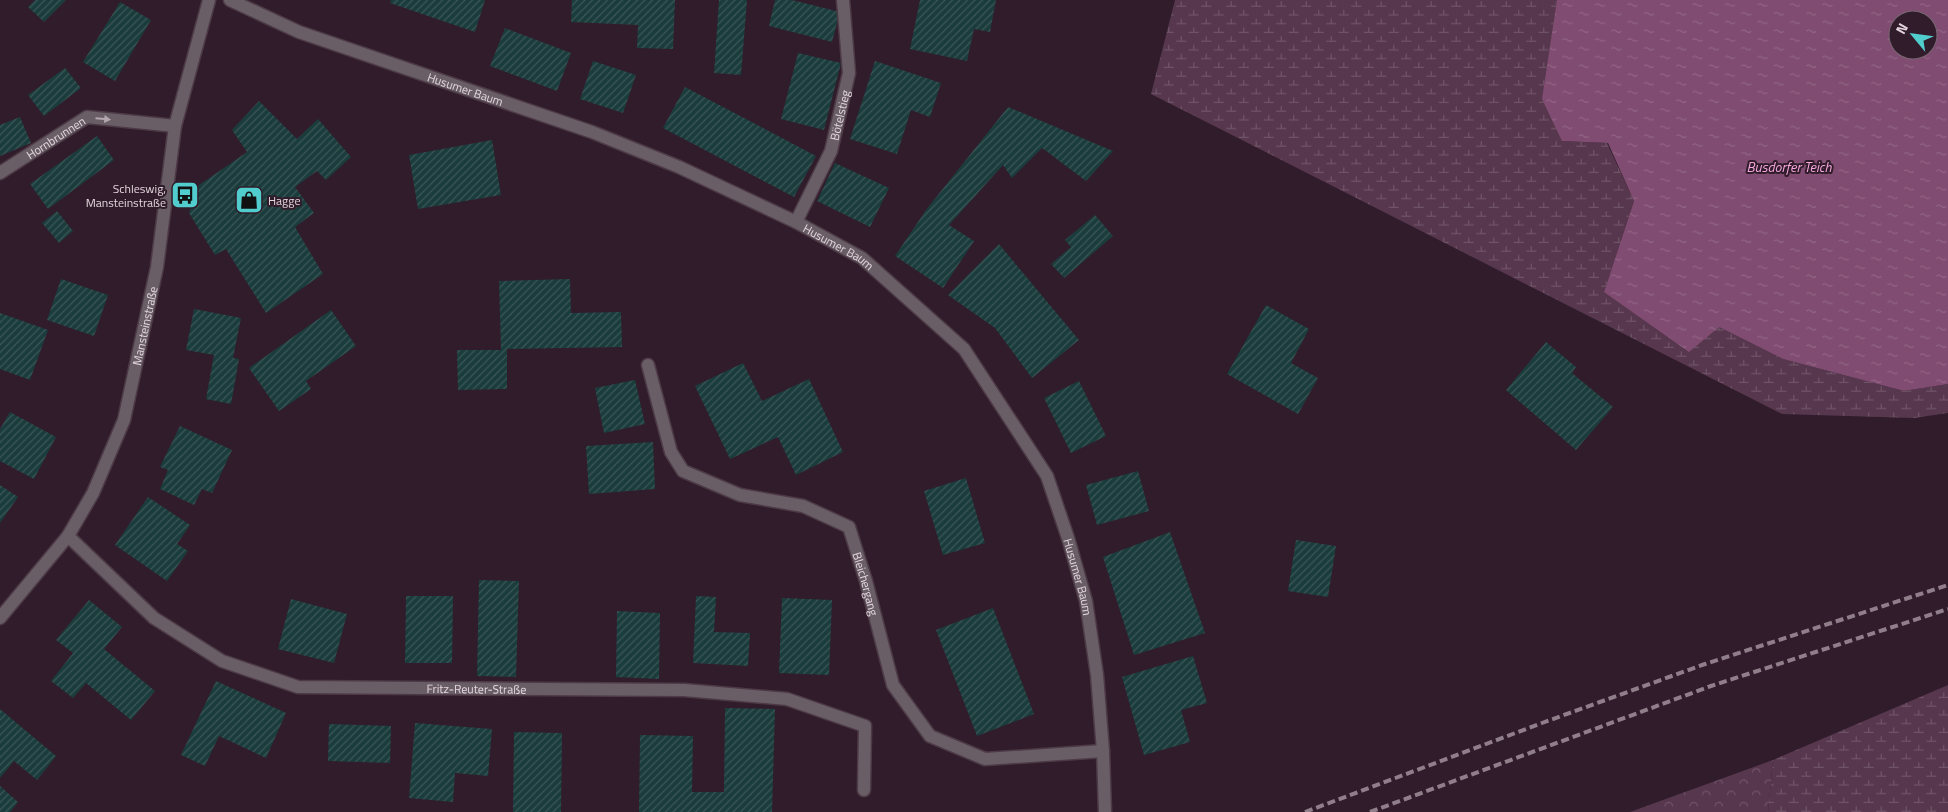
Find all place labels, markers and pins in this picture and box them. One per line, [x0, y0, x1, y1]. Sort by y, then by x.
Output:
place label: Schleswig, Mansteinstraße [86, 179, 166, 212]
bus stop icon: Schleswig, Mansteinstraße [170, 180, 200, 210]
shop icon: Hagge [234, 185, 264, 215]
place label: Hagge [268, 191, 301, 210]

